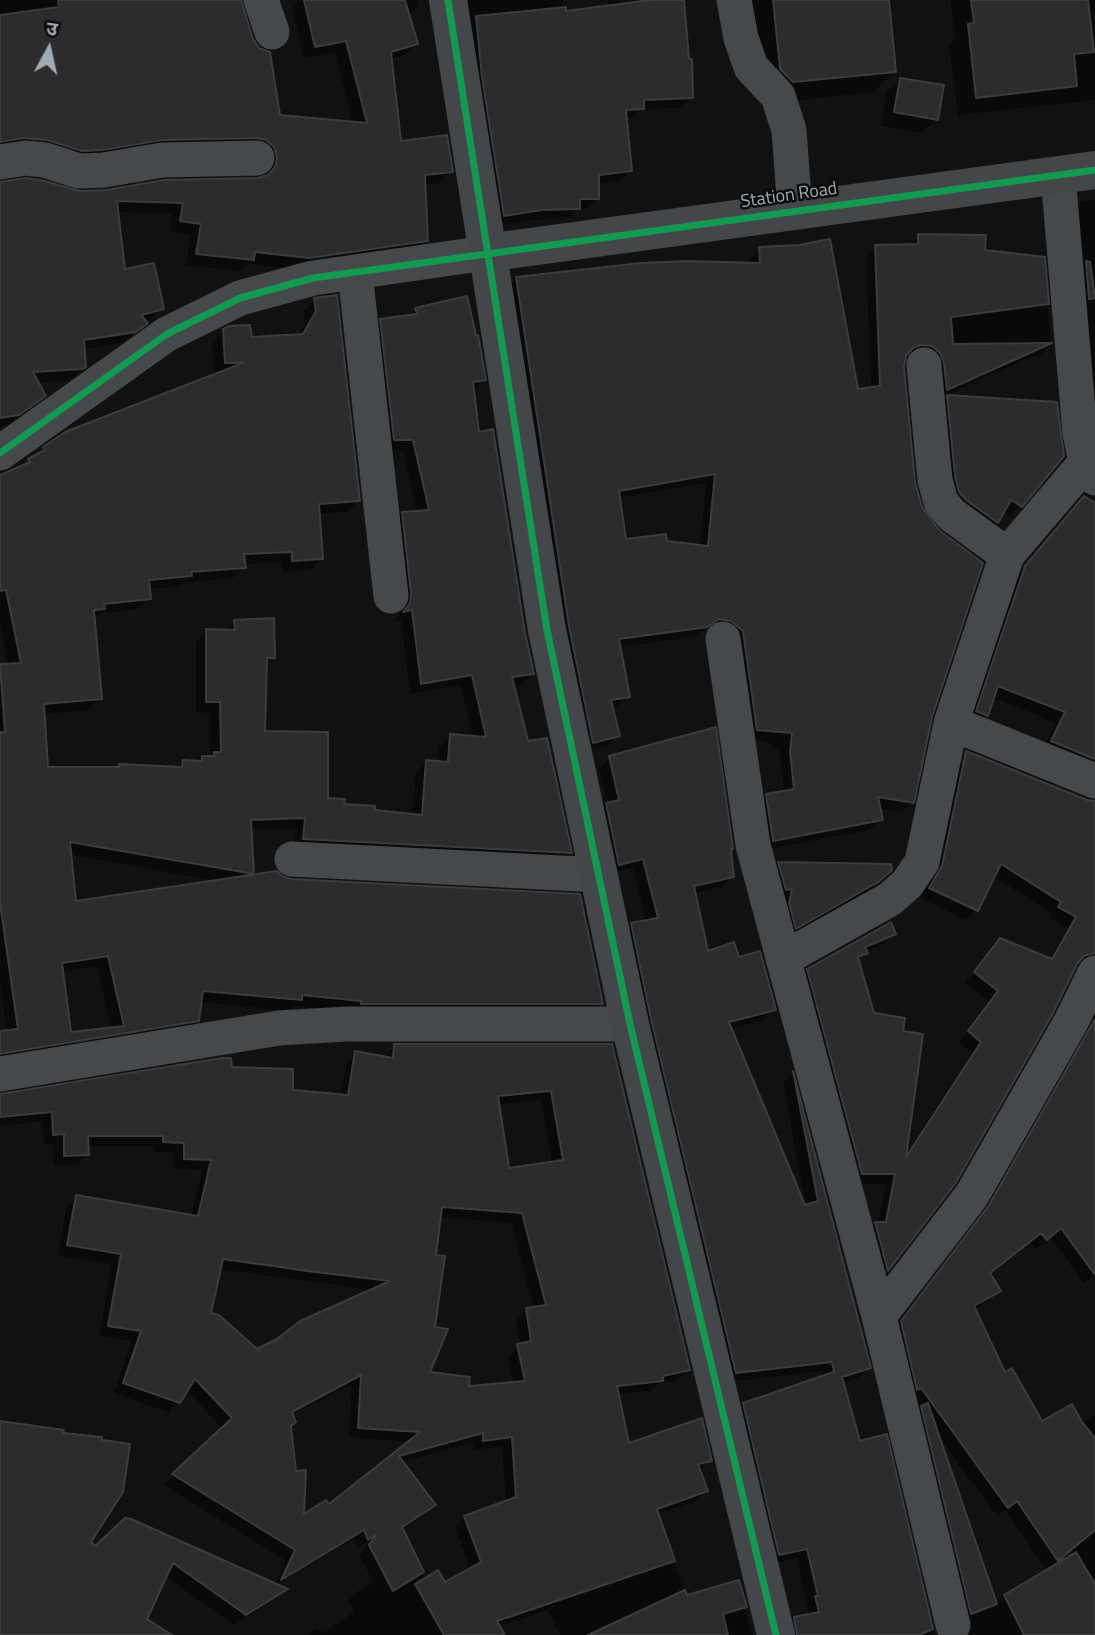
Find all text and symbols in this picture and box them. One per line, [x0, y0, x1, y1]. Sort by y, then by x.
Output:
text: उ [44, 13, 60, 43]
north arrow [14, 14, 84, 84]
street label: Station Road [739, 179, 839, 213]

